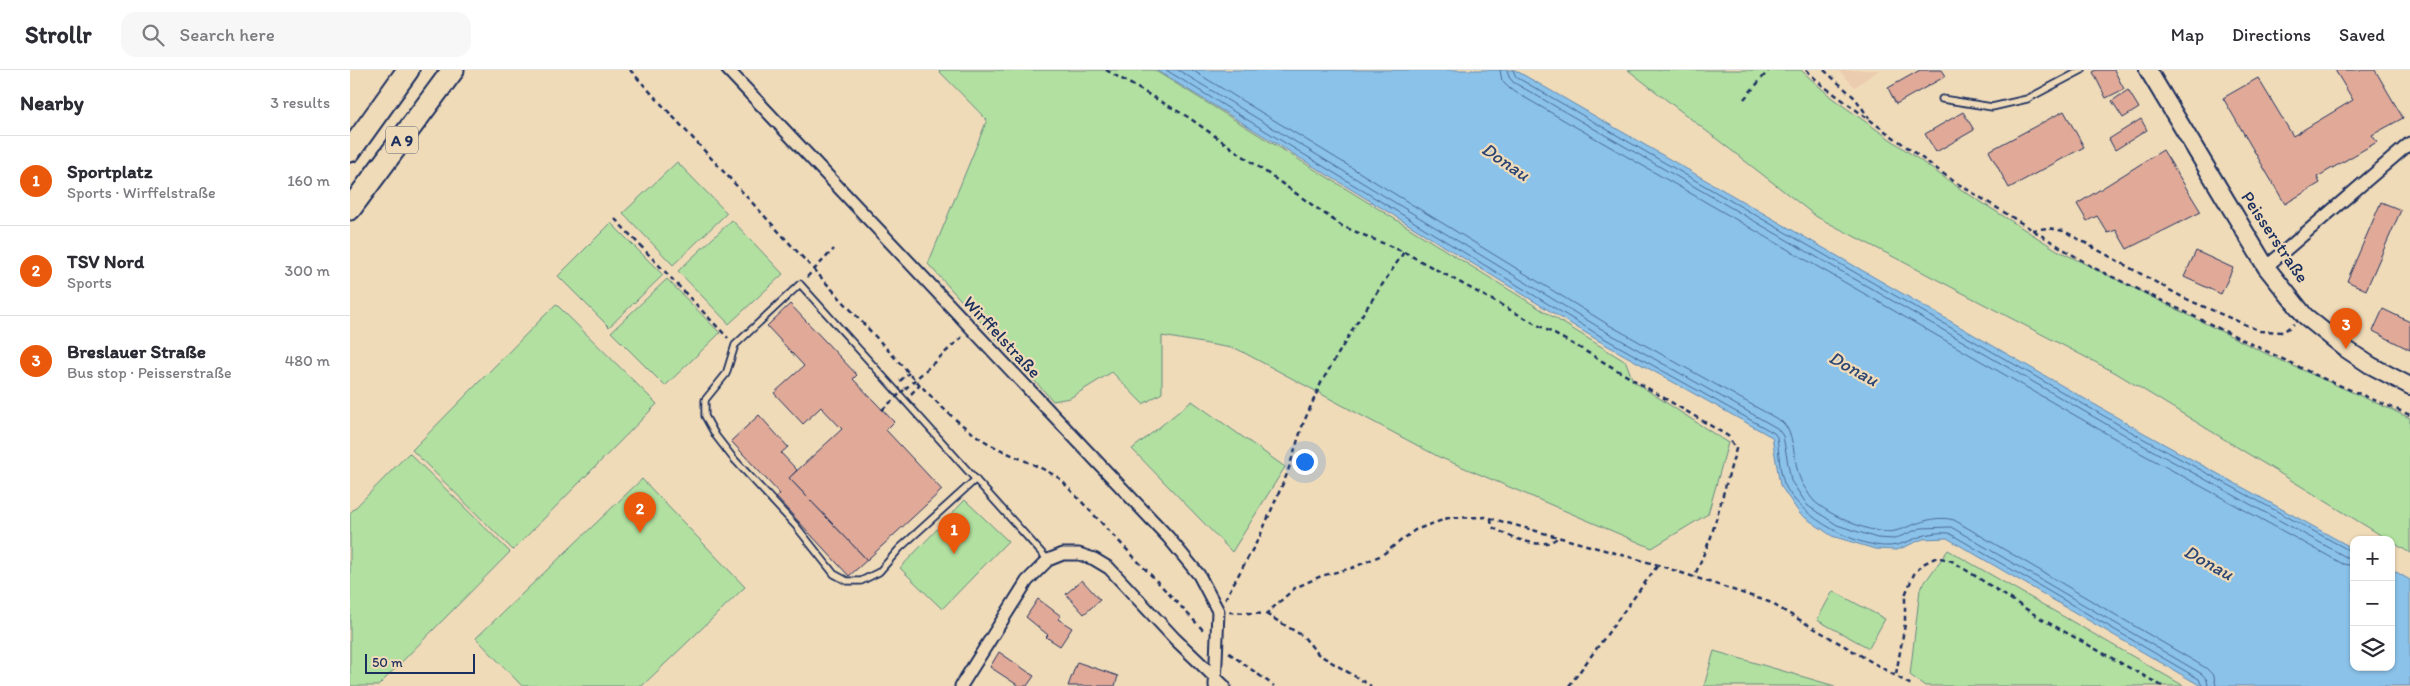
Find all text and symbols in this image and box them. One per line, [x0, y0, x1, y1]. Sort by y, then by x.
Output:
search box [121, 12, 471, 57]
text: Strollr [25, 20, 91, 49]
icon: search [139, 21, 167, 49]
text: Search here [179, 23, 275, 46]
text: Map [2171, 24, 2204, 46]
text: Directions [2232, 24, 2311, 46]
text: Saved [2339, 24, 2385, 46]
text: Nearby [20, 90, 84, 115]
text: 3 results [270, 93, 330, 112]
road number: A 9 [386, 126, 418, 154]
water label: Donau [1477, 137, 1534, 186]
text: Sportplatz [67, 160, 153, 183]
text: 1 [32, 171, 40, 190]
text: 160 m [287, 171, 330, 190]
text: Sports · Wirffelstraße [67, 183, 216, 202]
street label: Peisserstraße [2236, 187, 2314, 287]
text: TSV Nord [67, 250, 144, 273]
text: 2 [32, 261, 40, 280]
text: 300 m [285, 261, 330, 280]
text: Sports [67, 273, 112, 292]
street label: Wirffelstraße [958, 291, 1046, 383]
pin: 3 [2330, 308, 2362, 349]
text: Breslauer Straße [67, 340, 206, 363]
water label: Donau [1825, 346, 1883, 392]
text: 3 [32, 351, 40, 370]
text: 480 m [285, 351, 330, 370]
text: Bus stop · Peisserstraße [67, 363, 232, 382]
your location [1292, 449, 1318, 475]
pin: 2 [624, 492, 656, 533]
pin: 1 [938, 513, 970, 554]
map controls [2350, 536, 2395, 671]
button: + [2350, 536, 2395, 581]
water label: Donau [2180, 540, 2238, 586]
button: − [2350, 581, 2395, 626]
button: layers [2350, 626, 2395, 671]
scale bar [365, 651, 475, 674]
text: 50 m [372, 654, 403, 671]

